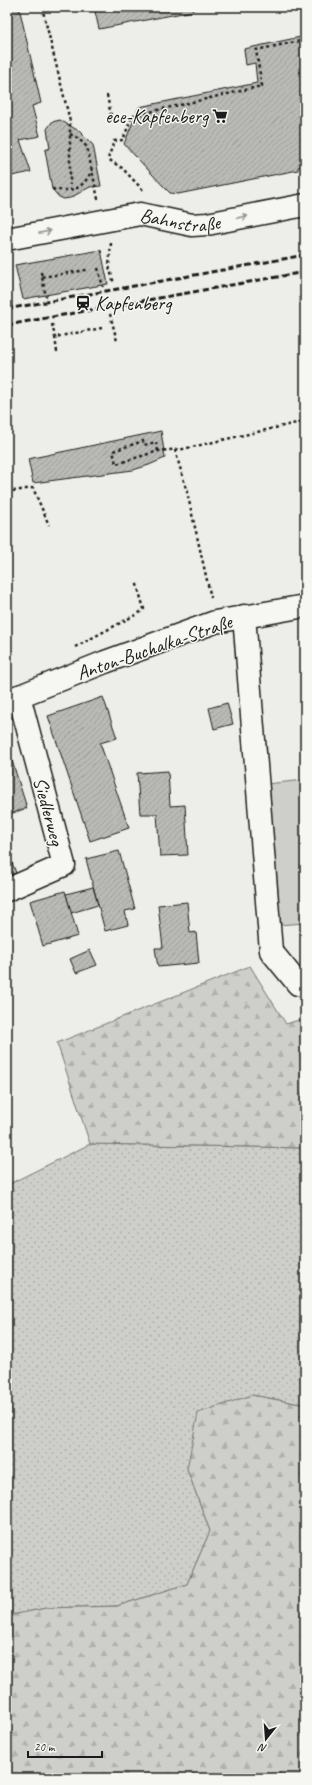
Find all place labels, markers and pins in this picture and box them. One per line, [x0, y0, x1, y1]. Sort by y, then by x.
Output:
place label: ece-Kapfenberg [105, 104, 210, 129]
supermarket icon: ece-Kapfenberg [211, 107, 229, 125]
place label: Kapfenberg [95, 291, 173, 316]
station icon: Kapfenberg [74, 294, 92, 312]

